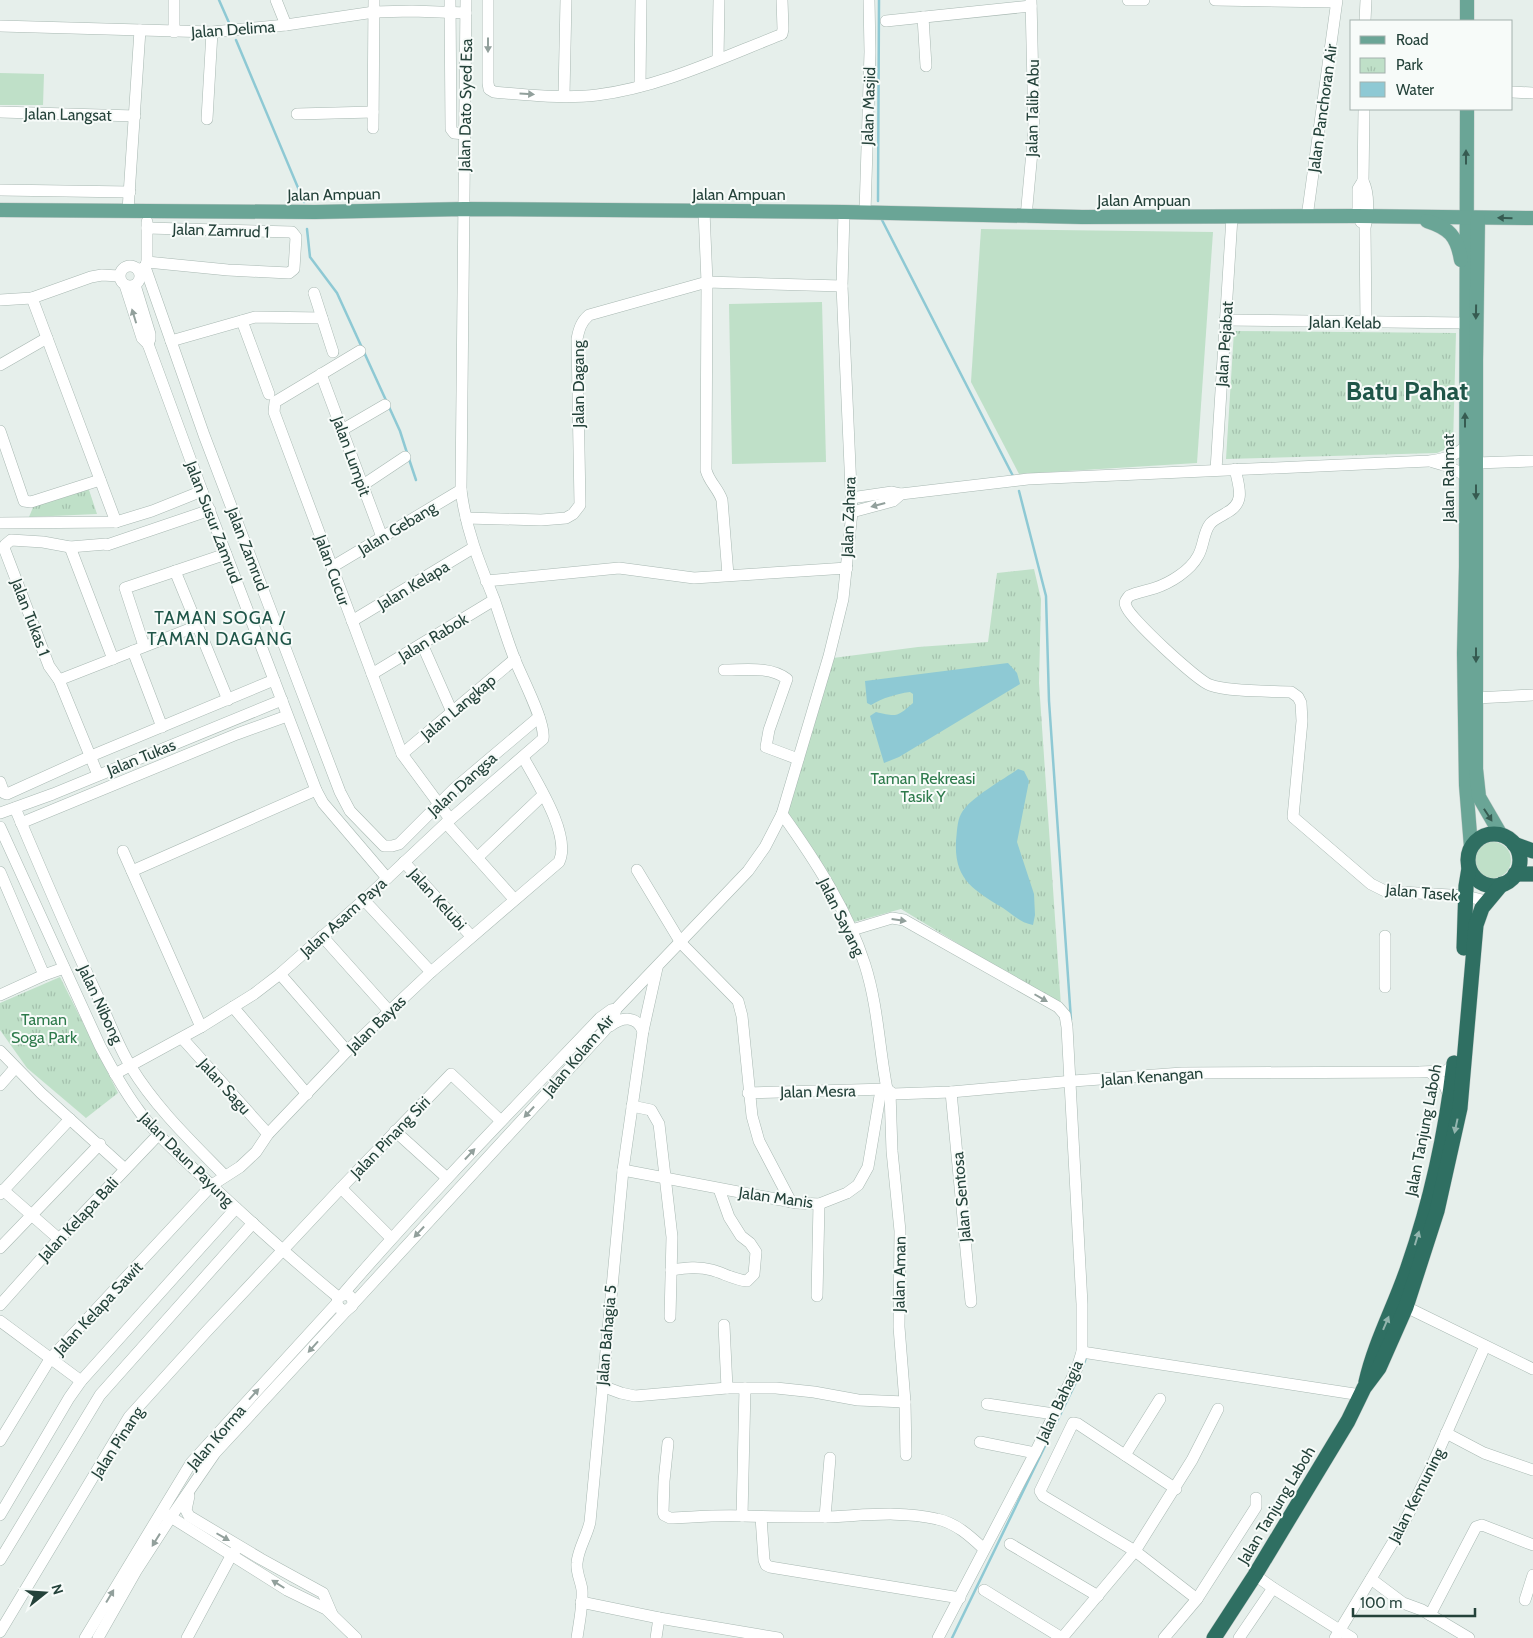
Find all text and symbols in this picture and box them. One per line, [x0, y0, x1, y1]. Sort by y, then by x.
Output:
street label: Jalan Delima [189, 17, 276, 42]
legend [1350, 20, 1513, 110]
text: Road [1396, 31, 1429, 49]
one-way arrow [484, 37, 492, 53]
street label: Jalan Dato Syed Esa [455, 38, 476, 173]
street label: Jalan Panchoran Air [1304, 42, 1341, 174]
text: Park [1396, 56, 1423, 74]
street label: Jalan Talib Abu [1022, 59, 1043, 158]
street label: Jalan Masjid [858, 66, 879, 147]
text: Water [1396, 81, 1434, 99]
one-way arrow [519, 91, 535, 99]
street label: Jalan Langsat [23, 104, 113, 125]
one-way arrow [1462, 148, 1470, 164]
street label: Jalan Ampuan [286, 184, 381, 205]
street label: Jalan Ampuan [691, 185, 786, 204]
street label: Jalan Ampuan [1096, 191, 1191, 210]
one-way arrow [1497, 214, 1513, 222]
street label: Jalan Zamrud 1 [171, 219, 270, 242]
street label: Jalan Pejabat [1212, 300, 1237, 388]
one-way arrow [1472, 304, 1480, 320]
one-way arrow [130, 308, 138, 323]
street label: Jalan Kelab [1308, 312, 1382, 333]
street label: Jalan Dagang [569, 339, 588, 429]
district label: Batu Pahat [1346, 375, 1468, 407]
one-way arrow [1461, 412, 1469, 428]
street label: Jalan Lumpit [328, 413, 375, 499]
street label: Jalan Rahmat [1439, 433, 1458, 523]
street label: Jalan Susur Zamrud [181, 457, 246, 586]
street label: Jalan Zahara [838, 476, 859, 559]
one-way arrow [1472, 484, 1480, 500]
street label: Jalan Gebang [354, 497, 441, 560]
one-way arrow [870, 501, 885, 509]
street label: Jalan Zamrud [222, 504, 272, 594]
street label: Jalan Cucur [311, 531, 354, 609]
street label: Jalan Kelapa [373, 556, 453, 615]
street label: Jalan Tukas 1 [7, 575, 54, 659]
district label: TAMAN SOGA / TAMAN DAGANG [147, 607, 293, 650]
street label: Jalan Rabok [394, 609, 472, 666]
one-way arrow [1472, 647, 1480, 663]
street label: Jalan Langkap [416, 671, 500, 745]
street label: Jalan Tukas [103, 735, 179, 780]
street label: Jalan Dangsa [423, 748, 501, 821]
park label: Taman Rekreasi Tasik Y [871, 769, 975, 806]
one-way arrow [1484, 808, 1493, 821]
street label: Jalan Kelubi [404, 864, 470, 934]
street label: Jalan Asam Paya [296, 874, 391, 962]
street label: Jalan Sayang [814, 874, 869, 960]
street label: Jalan Tasek [1384, 880, 1460, 905]
one-way arrow [891, 916, 907, 924]
street label: Jalan Nibong [74, 961, 127, 1048]
street label: Jalan Bayas [342, 991, 410, 1058]
one-way arrow [1034, 993, 1047, 1002]
park label: Taman Soga Park [11, 1010, 78, 1047]
street label: Jalan Kolam Air [538, 1010, 619, 1101]
street label: Jalan Sagu [194, 1054, 255, 1118]
street label: Jalan Tanjung Laboh [1401, 1062, 1446, 1199]
street label: Jalan Kenangan [1099, 1063, 1204, 1090]
street label: Jalan Mesra [779, 1081, 856, 1102]
street label: Jalan Pinang Siri [346, 1093, 434, 1183]
one-way arrow [523, 1106, 535, 1118]
street label: Jalan Daun Payung [135, 1108, 238, 1211]
one-way arrow [1452, 1119, 1460, 1134]
one-way arrow [464, 1149, 476, 1161]
street label: Jalan Sentosa [948, 1151, 975, 1244]
street label: Jalan Kelapa Bali [34, 1173, 122, 1266]
street label: Jalan Manis [736, 1183, 815, 1212]
one-way arrow [413, 1226, 425, 1238]
one-way arrow [1414, 1230, 1421, 1245]
street label: Jalan Aman [889, 1236, 910, 1313]
street label: Jalan Kelapa Sawit [49, 1257, 147, 1360]
street label: Jalan Bahagia 5 [593, 1284, 620, 1387]
one-way arrow [1382, 1315, 1390, 1330]
one-way arrow [307, 1340, 319, 1352]
street label: Jalan Bahagia [1032, 1357, 1087, 1446]
one-way arrow [248, 1388, 260, 1400]
street label: Jalan Korma [182, 1401, 250, 1474]
street label: Jalan Pinang [87, 1402, 148, 1483]
street label: Jalan Tanjung Laboh [1233, 1443, 1319, 1568]
street label: Jalan Kemuning [1384, 1444, 1449, 1547]
one-way arrow [217, 1532, 230, 1541]
one-way arrow [151, 1534, 161, 1547]
north arrow [20, 1568, 70, 1618]
one-way arrow [271, 1579, 284, 1589]
text: N [47, 1582, 67, 1597]
scale bar [1353, 1586, 1476, 1618]
one-way arrow [105, 1590, 114, 1603]
text: 100 m [1360, 1594, 1402, 1612]

